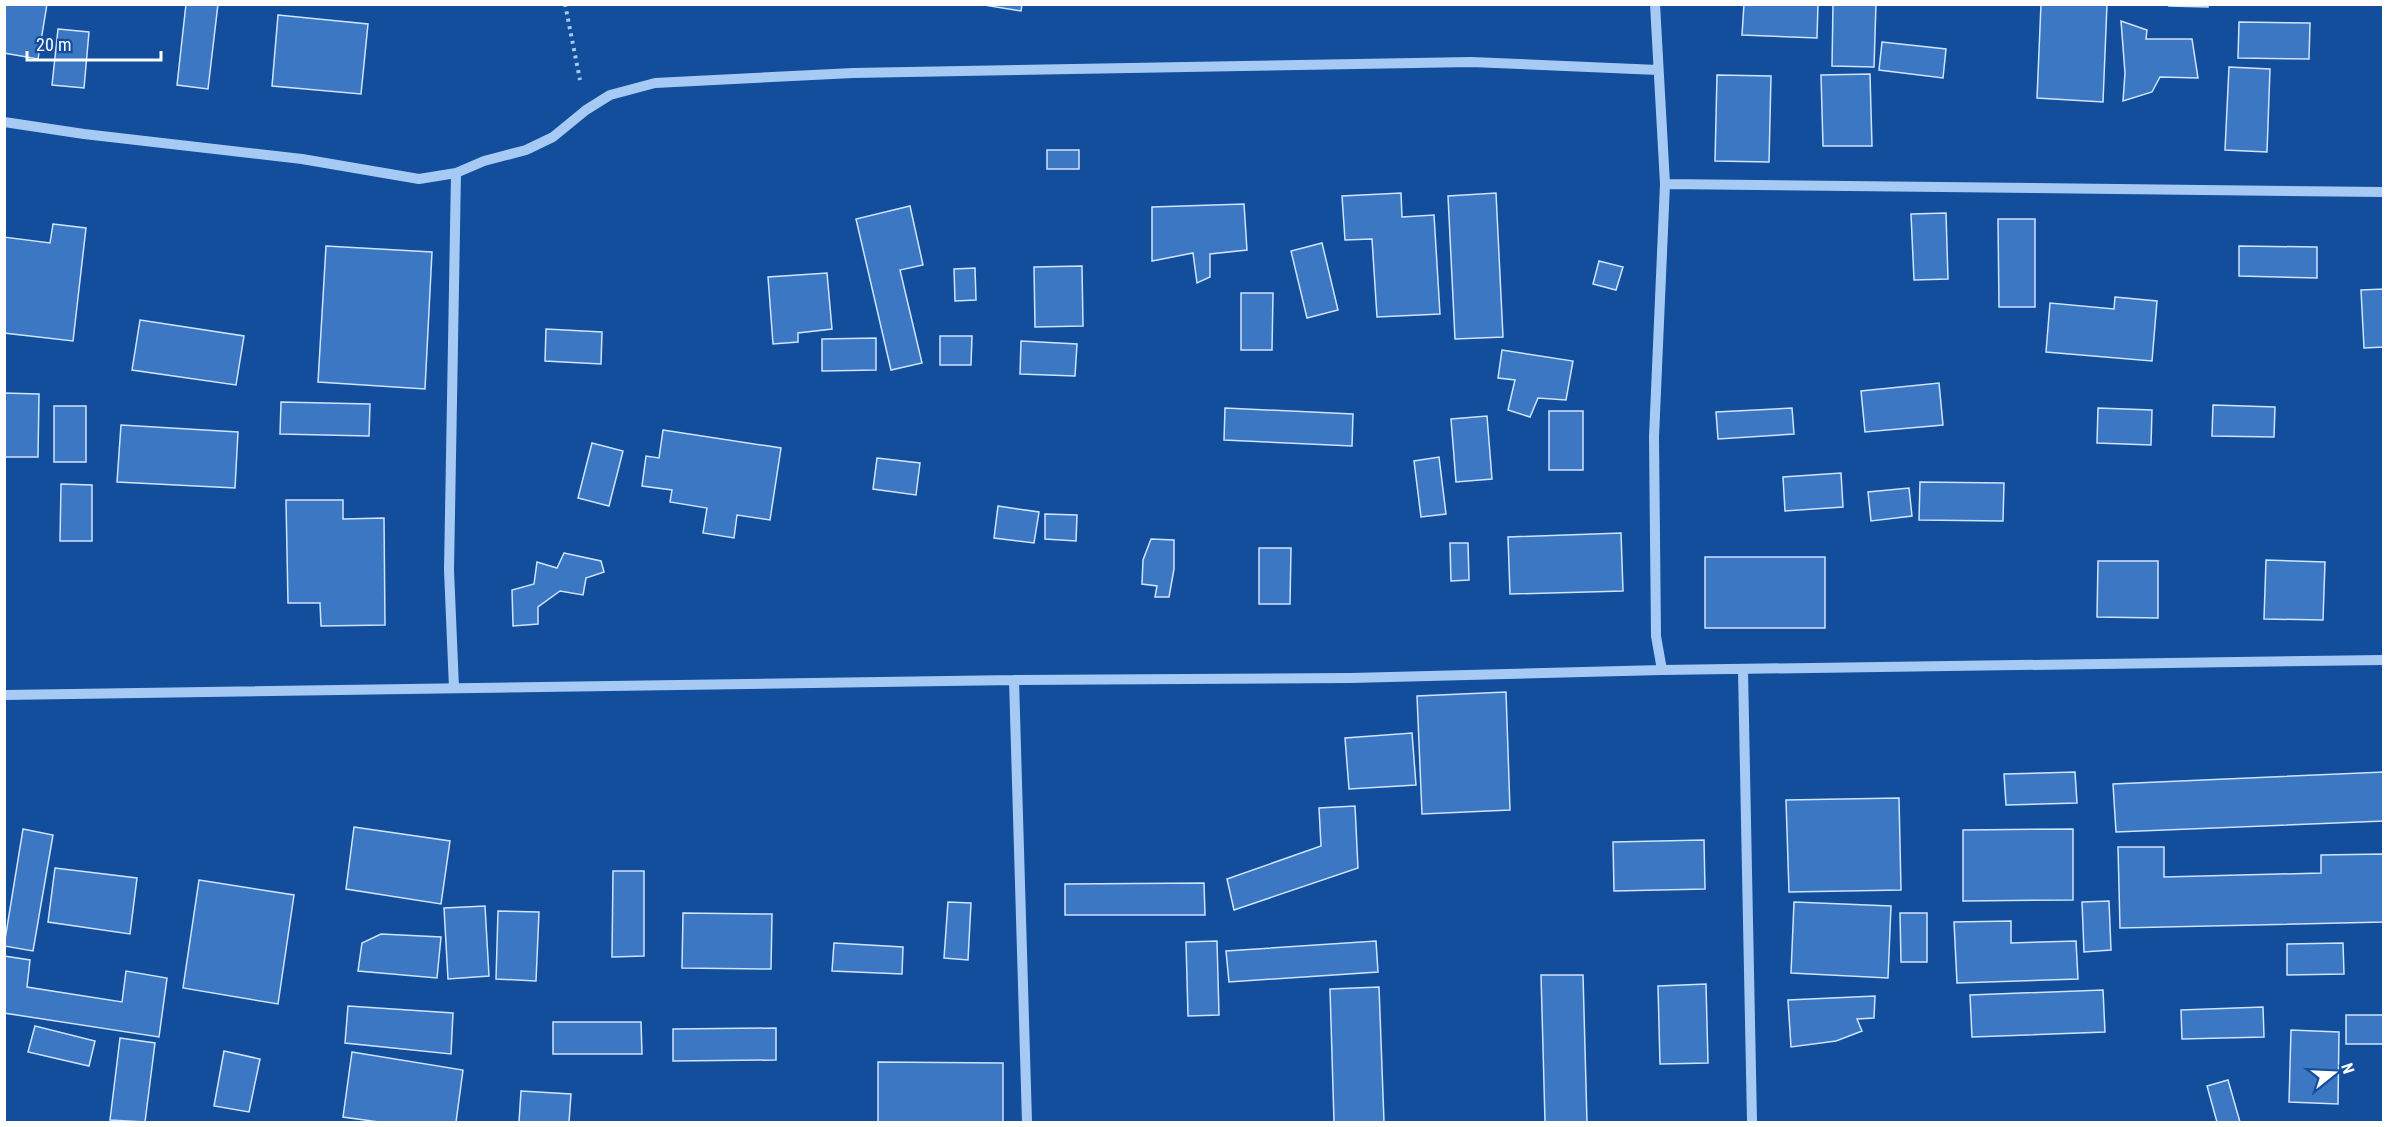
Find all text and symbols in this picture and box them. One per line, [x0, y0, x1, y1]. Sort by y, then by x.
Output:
scale bar [27, 24, 160, 62]
text: 20 m [36, 34, 71, 55]
north arrow [2304, 1043, 2364, 1103]
text: N [2337, 1061, 2358, 1076]

